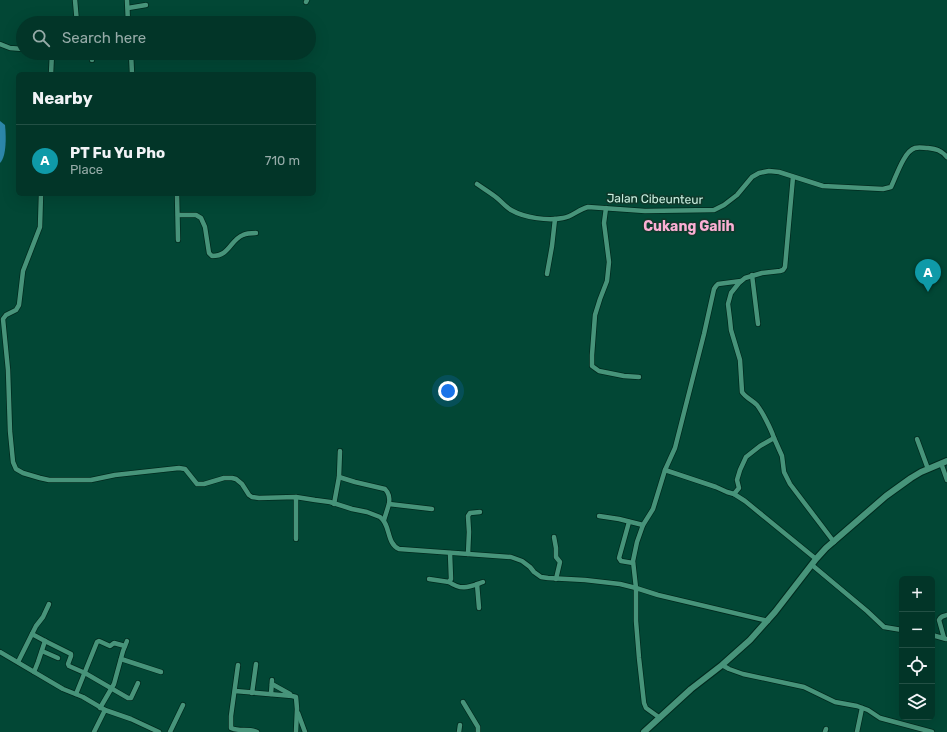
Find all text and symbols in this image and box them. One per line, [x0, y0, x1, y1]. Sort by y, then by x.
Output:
search box [16, 16, 316, 60]
icon: search [30, 27, 52, 49]
text: Search here [62, 29, 146, 47]
text: Nearby [32, 88, 93, 108]
text: PT Fu Yu Pho [70, 144, 165, 162]
text: A [40, 153, 50, 168]
text: 710 m [265, 153, 300, 168]
text: Place [70, 162, 103, 177]
street label: Jalan Cibeunteur [607, 191, 704, 207]
district label: Cukang Galih [643, 218, 735, 235]
pin: A [915, 259, 941, 292]
your location [438, 381, 458, 401]
map controls [899, 576, 935, 720]
button: + [899, 576, 935, 612]
button: − [899, 612, 935, 648]
button: locate [899, 648, 935, 684]
button: layers [899, 684, 935, 720]

